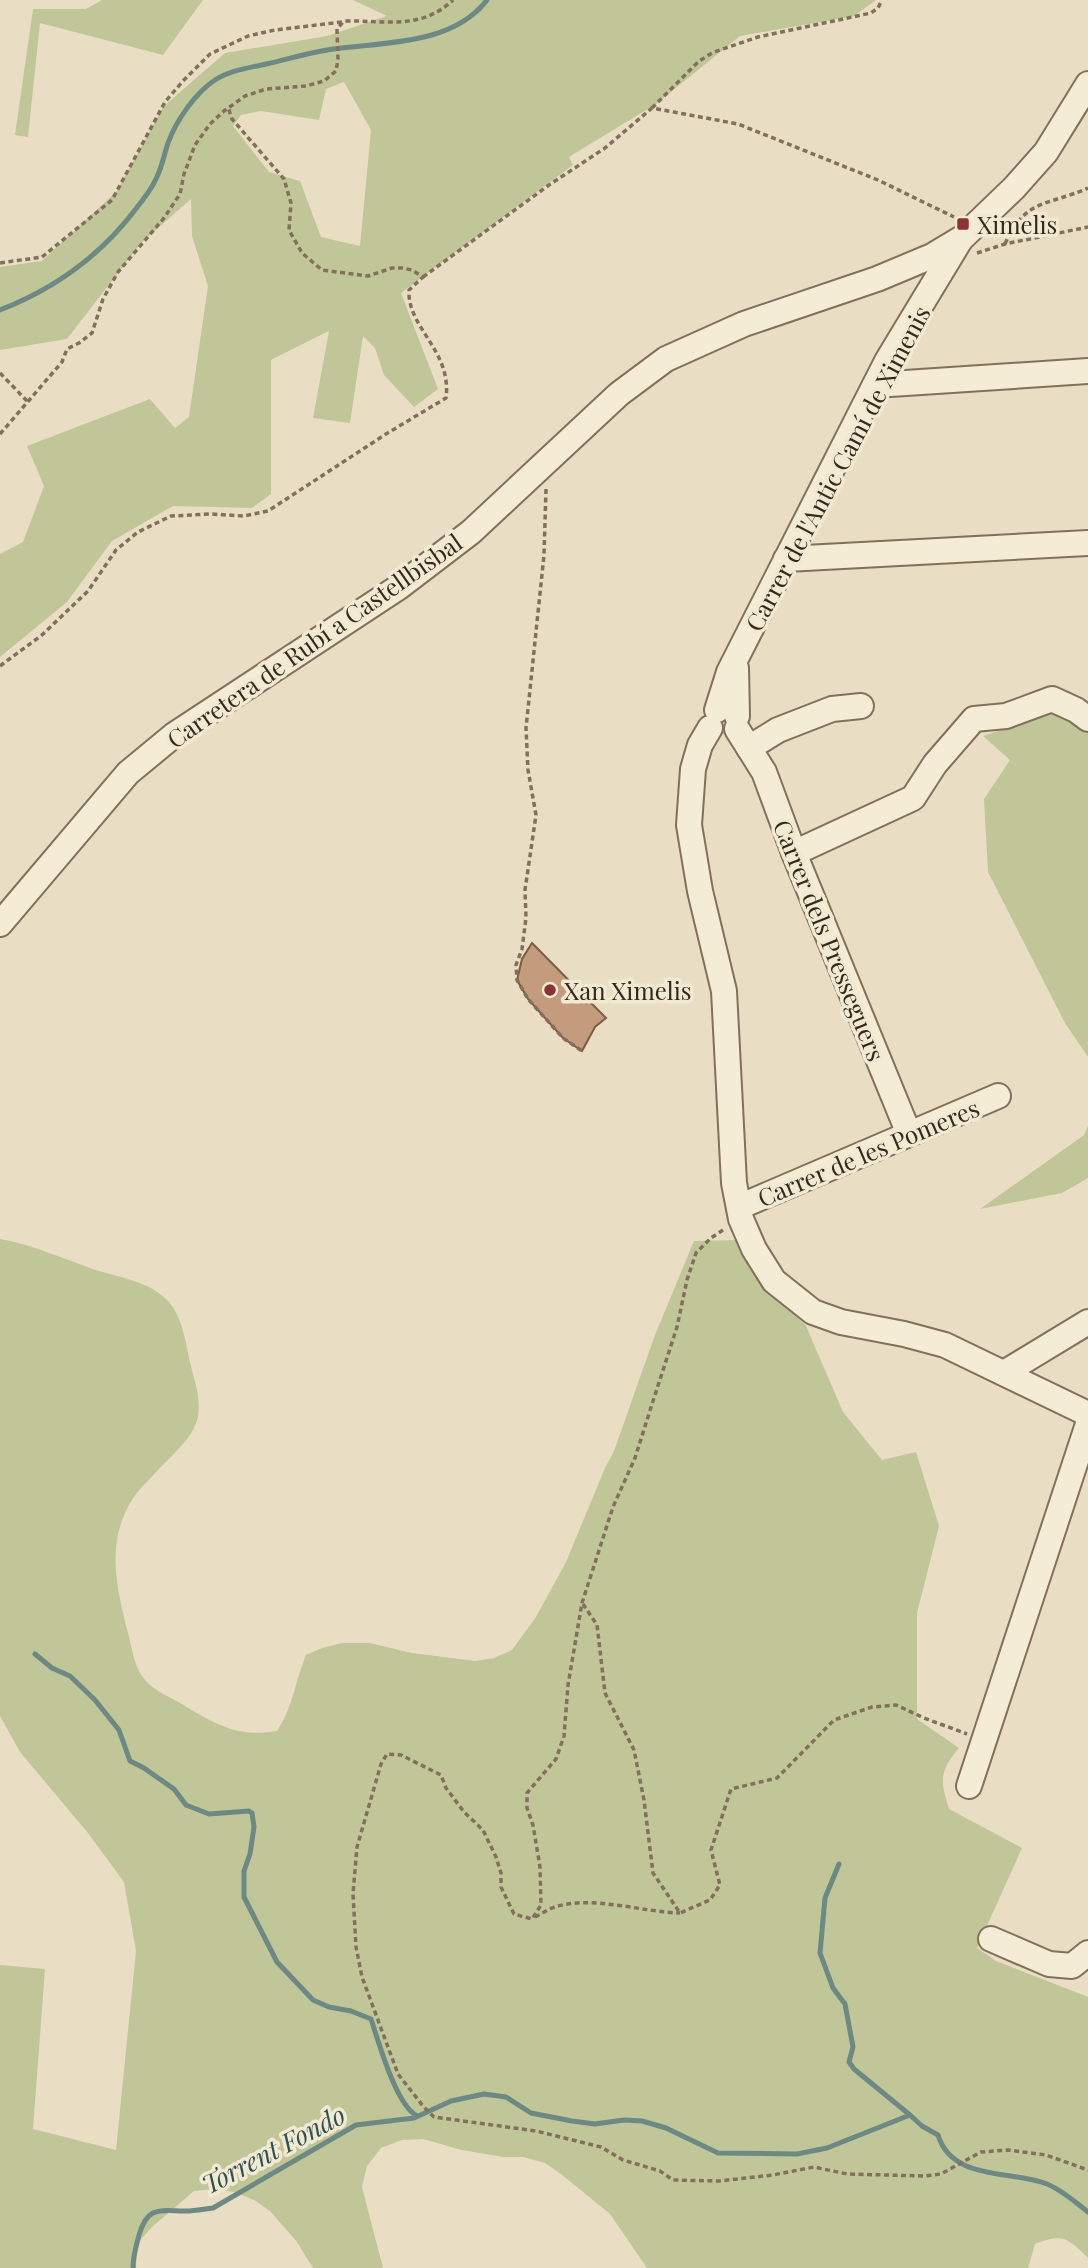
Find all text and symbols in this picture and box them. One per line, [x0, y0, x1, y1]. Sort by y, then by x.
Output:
place label: Ximelis [977, 208, 1057, 240]
marker: Ximelis [955, 216, 971, 232]
street label: Carrer de l'Antic Camí de Ximenis [737, 300, 937, 636]
street label: Carretera de Rubí a Castellbisbal [160, 525, 468, 754]
street label: Carrer dels Presseguers [767, 815, 893, 1065]
place label: Xan Ximelis [564, 974, 691, 1006]
marker: Xan Ximelis [542, 982, 558, 998]
street label: Carrer de les Pomeres [752, 1091, 984, 1213]
water label: Torrent Fondo [195, 2096, 351, 2202]

